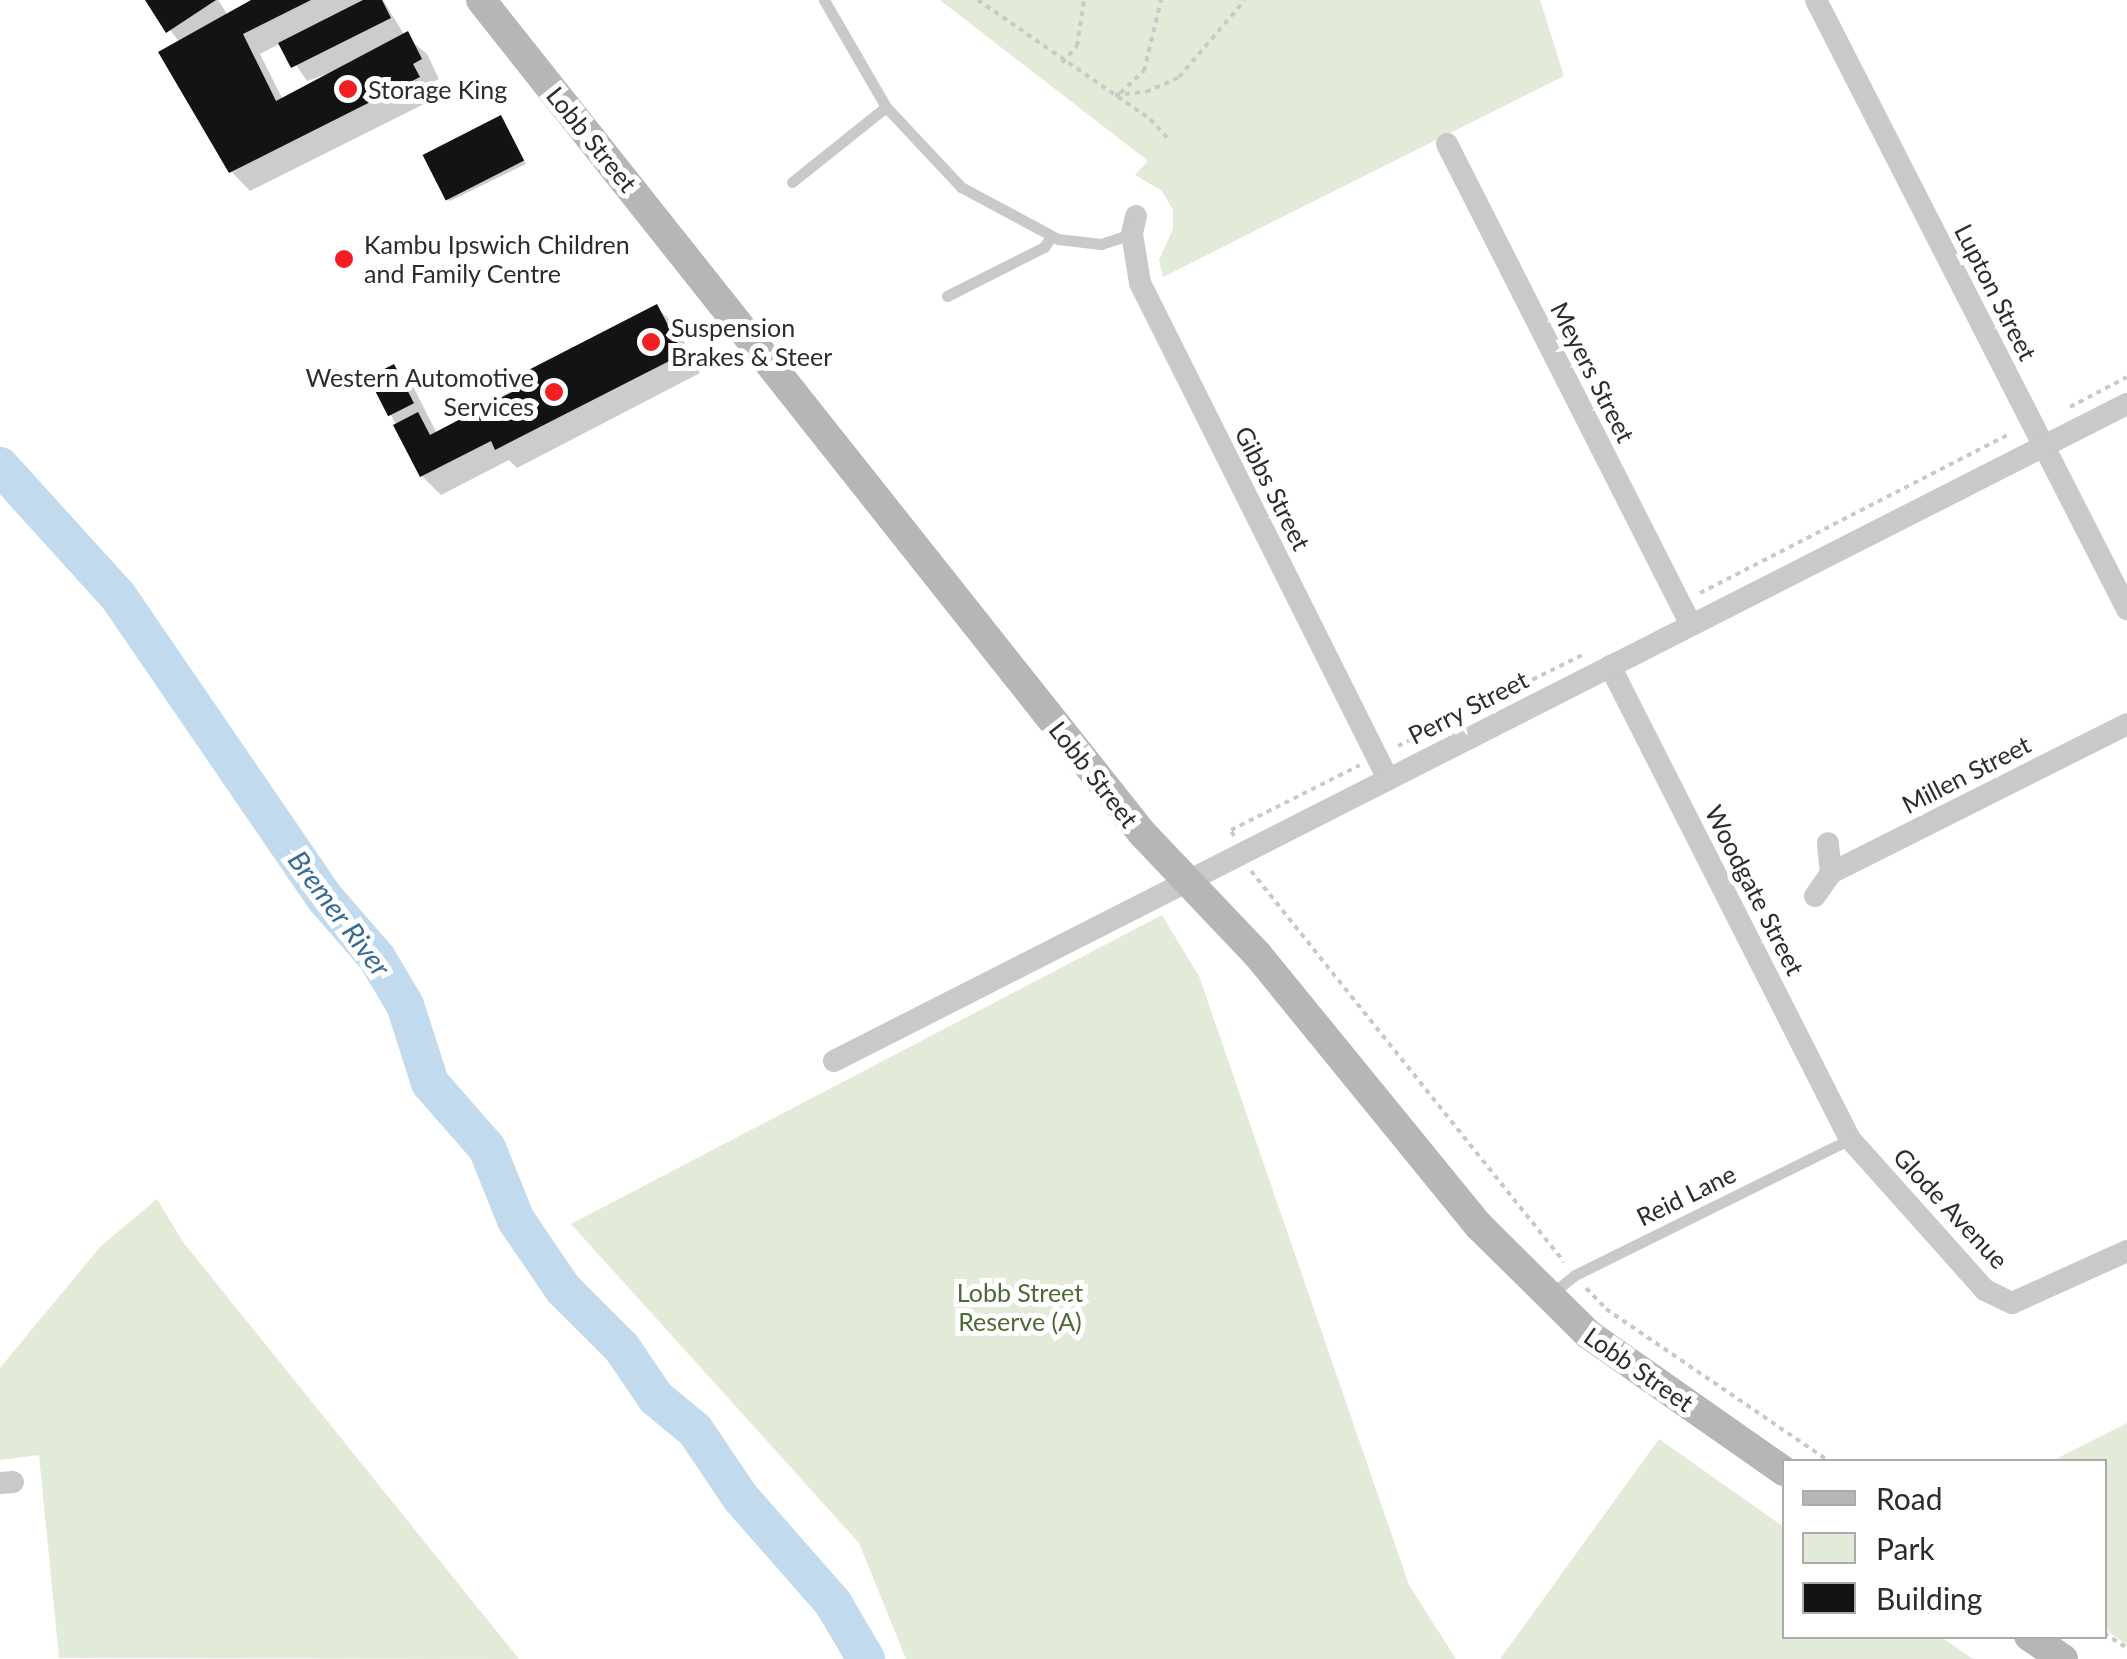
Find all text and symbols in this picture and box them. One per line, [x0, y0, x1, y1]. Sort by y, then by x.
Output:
place label: Storage King [368, 74, 507, 104]
marker: Storage King [337, 78, 359, 100]
street label: Lobb Street [541, 80, 643, 198]
street label: Lupton Street [1949, 219, 2043, 365]
place label: Kambu Ipswich Children and Family Centre [364, 230, 630, 289]
marker: Kambu Ipswich Children and Family Centre [333, 248, 355, 270]
street label: Meyers Street [1545, 297, 1641, 447]
place label: Suspension Brakes & Steer [671, 313, 832, 372]
marker: Suspension Brakes & Steer [640, 331, 662, 353]
place label: Western Automotive Services [305, 363, 534, 422]
marker: Western Automotive Services [543, 381, 565, 403]
street label: Gibbs Street [1229, 421, 1317, 555]
street label: Perry Street [1403, 664, 1533, 750]
street label: Lobb Street [1043, 715, 1145, 833]
street label: Millen Street [1897, 729, 2035, 819]
street label: Woodgate Street [1699, 800, 1811, 980]
water label: Bremer River [282, 843, 398, 983]
street label: Glode Avenue [1887, 1141, 2015, 1275]
street label: Reid Lane [1631, 1158, 1741, 1232]
park label: Lobb Street Reserve (A) [957, 1278, 1083, 1337]
street label: Lobb Street [1579, 1320, 1699, 1418]
legend [1782, 1459, 2107, 1639]
text: Road [1876, 1480, 1943, 1516]
text: Park [1876, 1530, 1935, 1566]
text: Building [1876, 1580, 1982, 1616]

